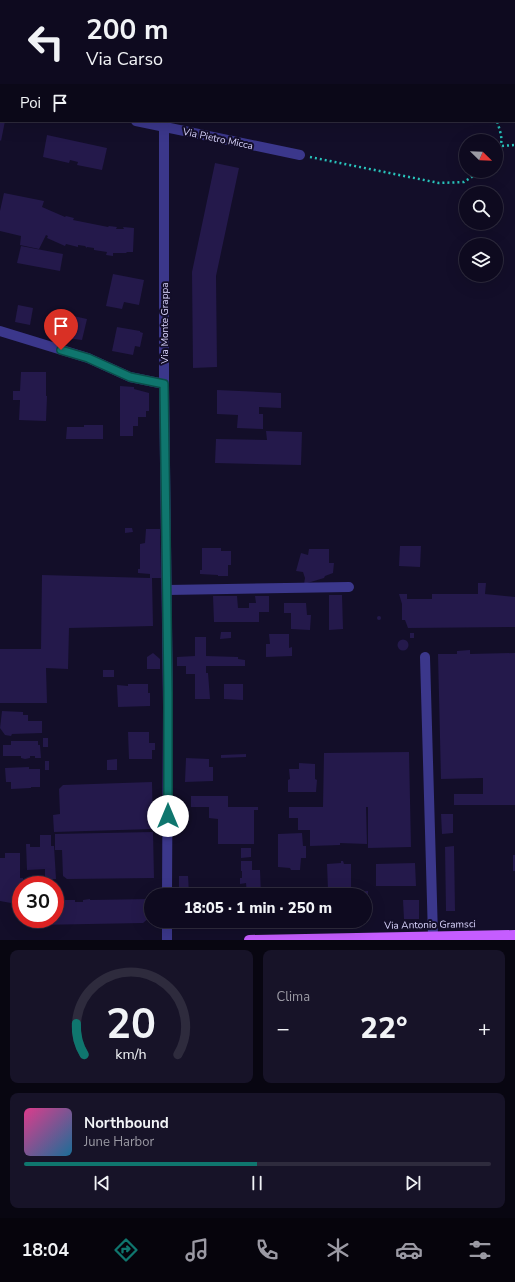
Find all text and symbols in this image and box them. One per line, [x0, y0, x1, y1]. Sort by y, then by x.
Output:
text: 200 m [86, 11, 169, 49]
icon: left [20, 16, 72, 68]
text: Via Carso [86, 47, 163, 71]
icon: arrive [49, 92, 71, 114]
text: Poi [20, 93, 41, 113]
street label: Via Pietro Micca [180, 124, 254, 153]
north arrow [459, 134, 503, 178]
map controls [459, 134, 503, 282]
button: search [459, 186, 503, 230]
button: layers [459, 238, 503, 282]
street label: Via Monte Grappa [158, 282, 172, 365]
pin [44, 309, 78, 350]
icon: arrive [50, 315, 72, 337]
position arrow [147, 795, 189, 837]
speed limit sign: 30 [12, 876, 64, 928]
text: 18:05 · 1 min · 250 m [184, 898, 332, 918]
street label: Via Antonio Gramsci [383, 917, 476, 933]
text: Clima [277, 988, 310, 1006]
text: 20 [106, 995, 156, 1052]
text: 22° [360, 1008, 408, 1049]
text: − [277, 1014, 290, 1044]
text: + [478, 1014, 491, 1044]
text: km/h [116, 1044, 147, 1063]
text: Northbound [84, 1113, 169, 1133]
text: June Harbor [84, 1133, 154, 1151]
icon: previous [91, 1172, 113, 1194]
icon: pause [246, 1172, 268, 1194]
icon: next [402, 1172, 424, 1194]
icon: directions [112, 1236, 140, 1264]
icon: music [183, 1236, 211, 1264]
icon: phone [253, 1236, 281, 1264]
icon: climate [324, 1236, 352, 1264]
icon: car [395, 1236, 423, 1264]
icon: filters [466, 1236, 494, 1264]
text: 18:04 [21, 1238, 69, 1262]

